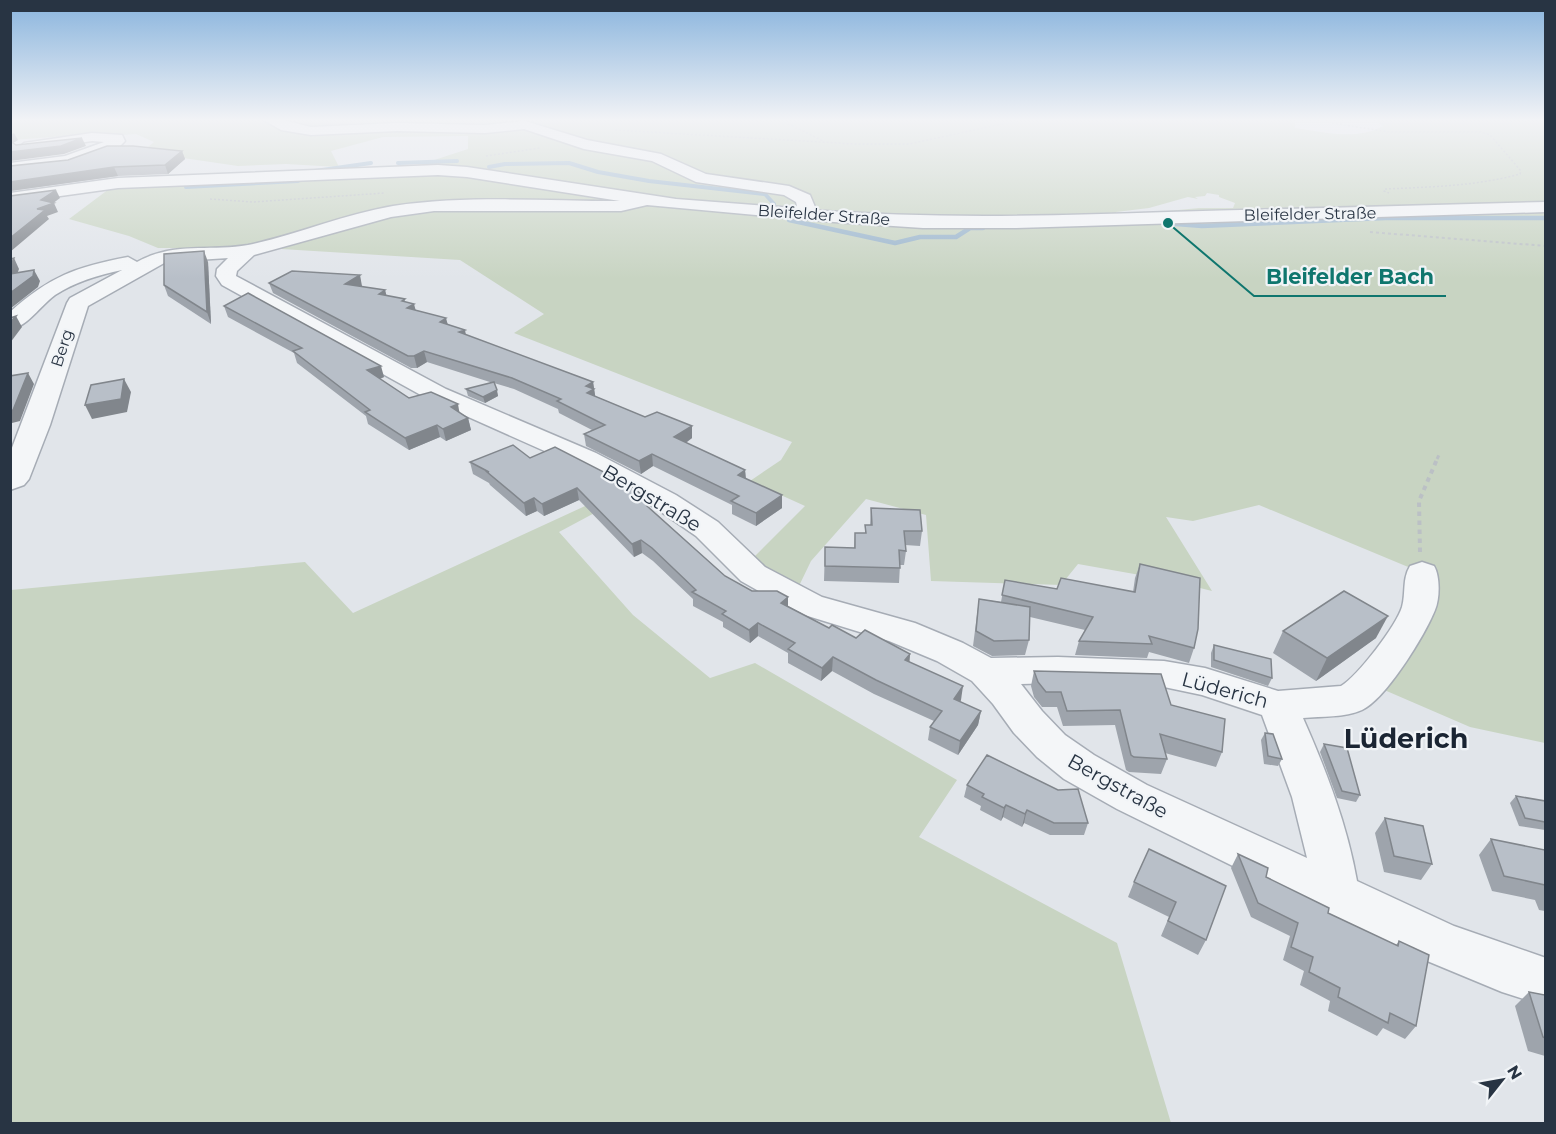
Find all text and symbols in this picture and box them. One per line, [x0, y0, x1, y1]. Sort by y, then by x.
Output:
street label: Bleifelder Straße [757, 201, 891, 229]
street label: Bleifelder Straße [1244, 203, 1376, 225]
callout: Bleifelder Bach [1254, 257, 1446, 296]
text: Bleifelder Bach [1266, 264, 1434, 289]
street label: Berg [47, 327, 77, 369]
street label: Bergstraße [598, 459, 706, 537]
street label: Lüderich [1179, 667, 1271, 713]
district label: Lüderich [1344, 722, 1468, 755]
street label: Bergstraße [1064, 749, 1172, 823]
north arrow [1472, 1050, 1532, 1110]
text: N [1503, 1062, 1526, 1083]

